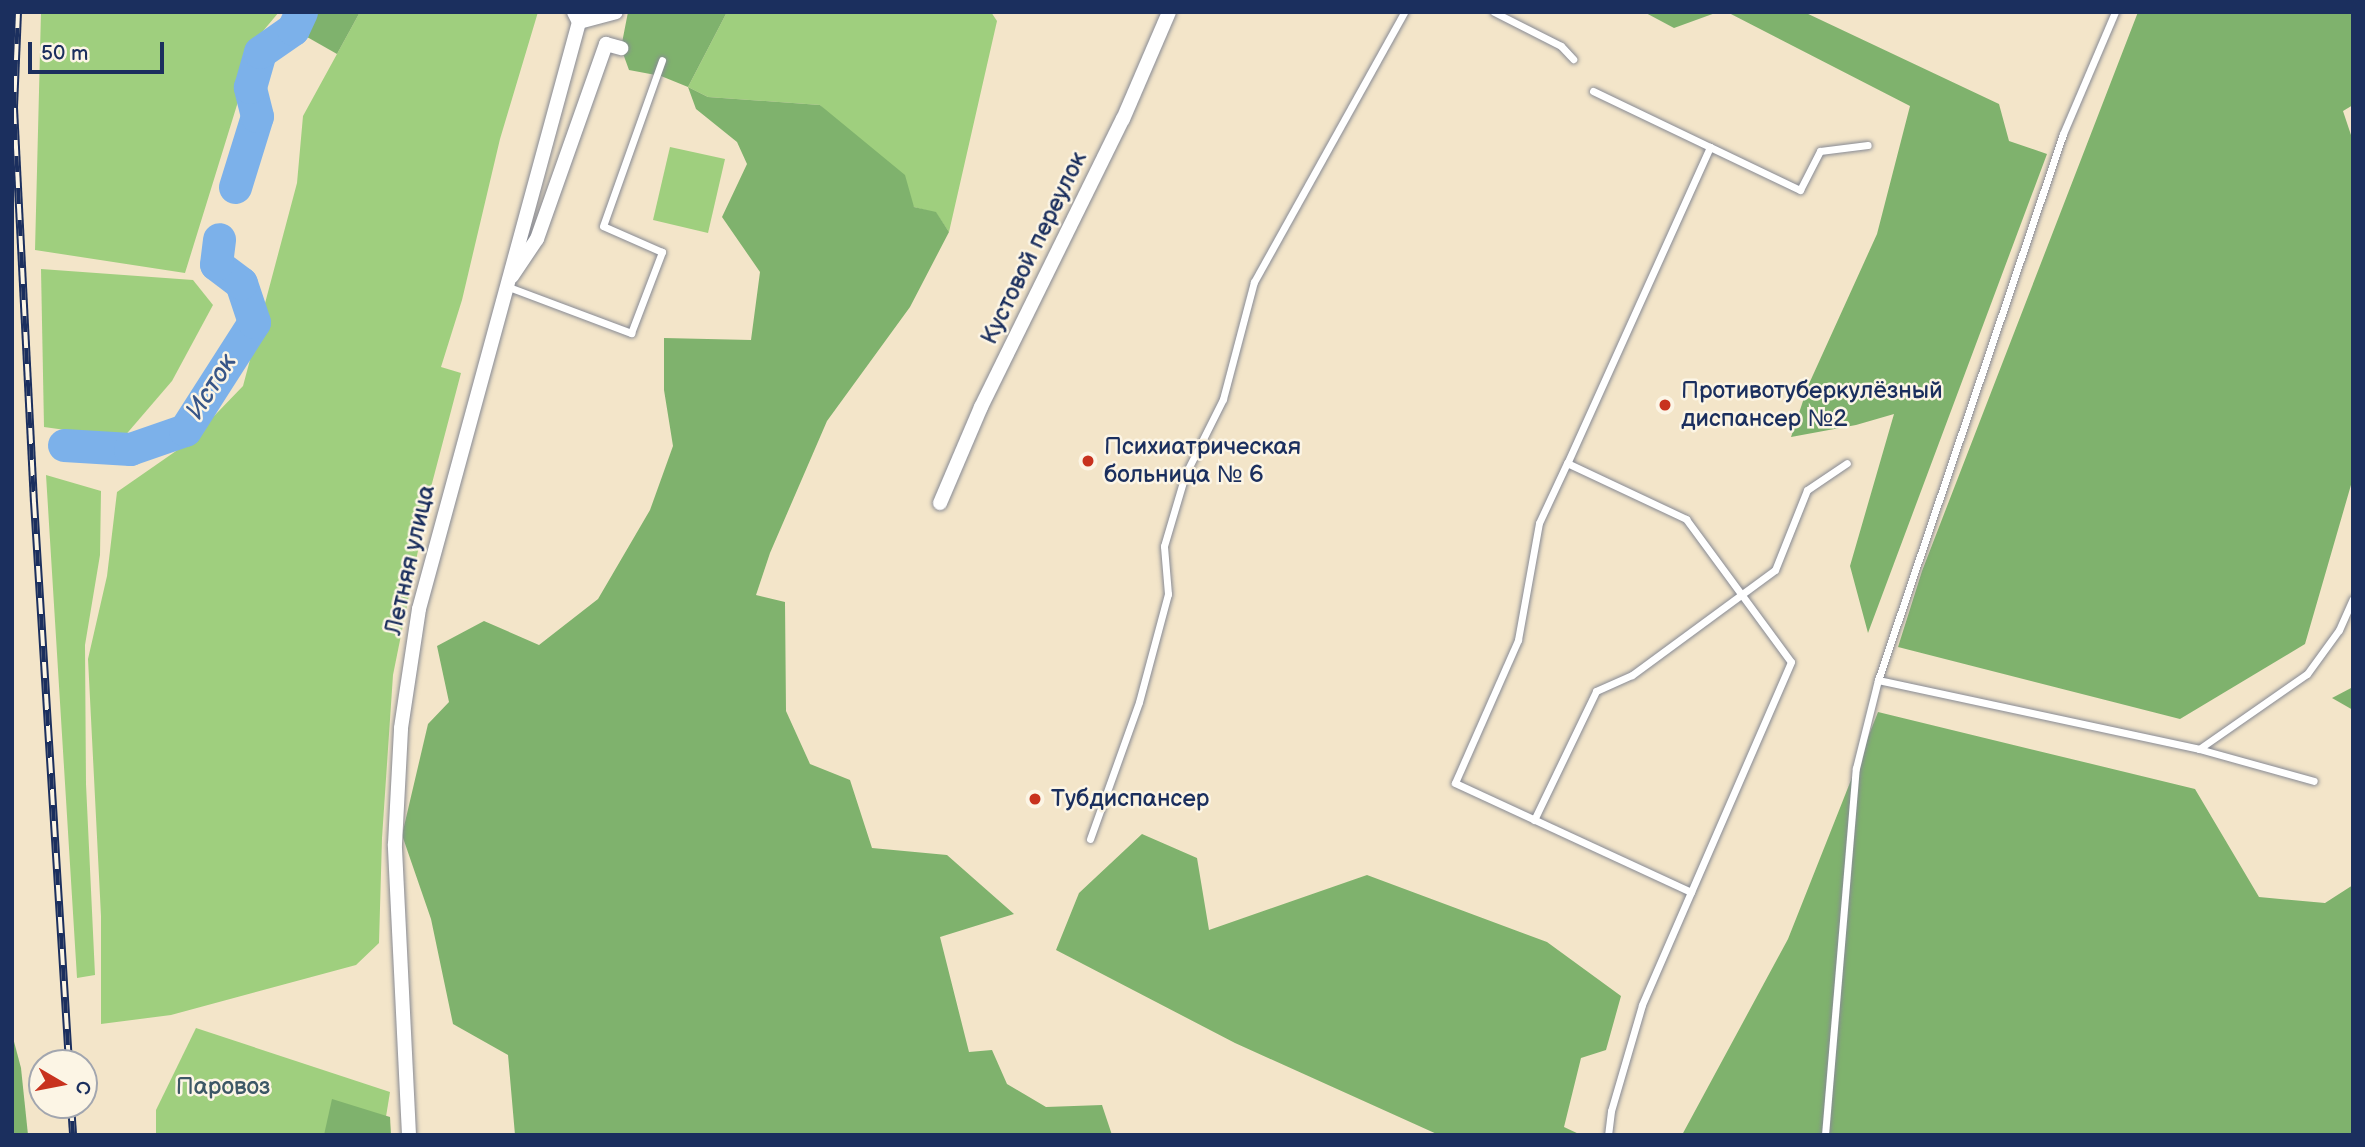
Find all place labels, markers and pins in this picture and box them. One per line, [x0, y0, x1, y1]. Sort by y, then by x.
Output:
place label: Противотуберкулёзный диспансер №2 [1681, 377, 1943, 433]
marker: Противотуберкулёзный диспансер №2 [1655, 395, 1675, 415]
place label: Психиатрическая больница № 6 [1104, 433, 1301, 489]
marker: Психиатрическая больница № 6 [1078, 451, 1098, 471]
place label: Тубдиспансер [1051, 785, 1209, 813]
marker: Тубдиспансер [1025, 789, 1045, 809]

